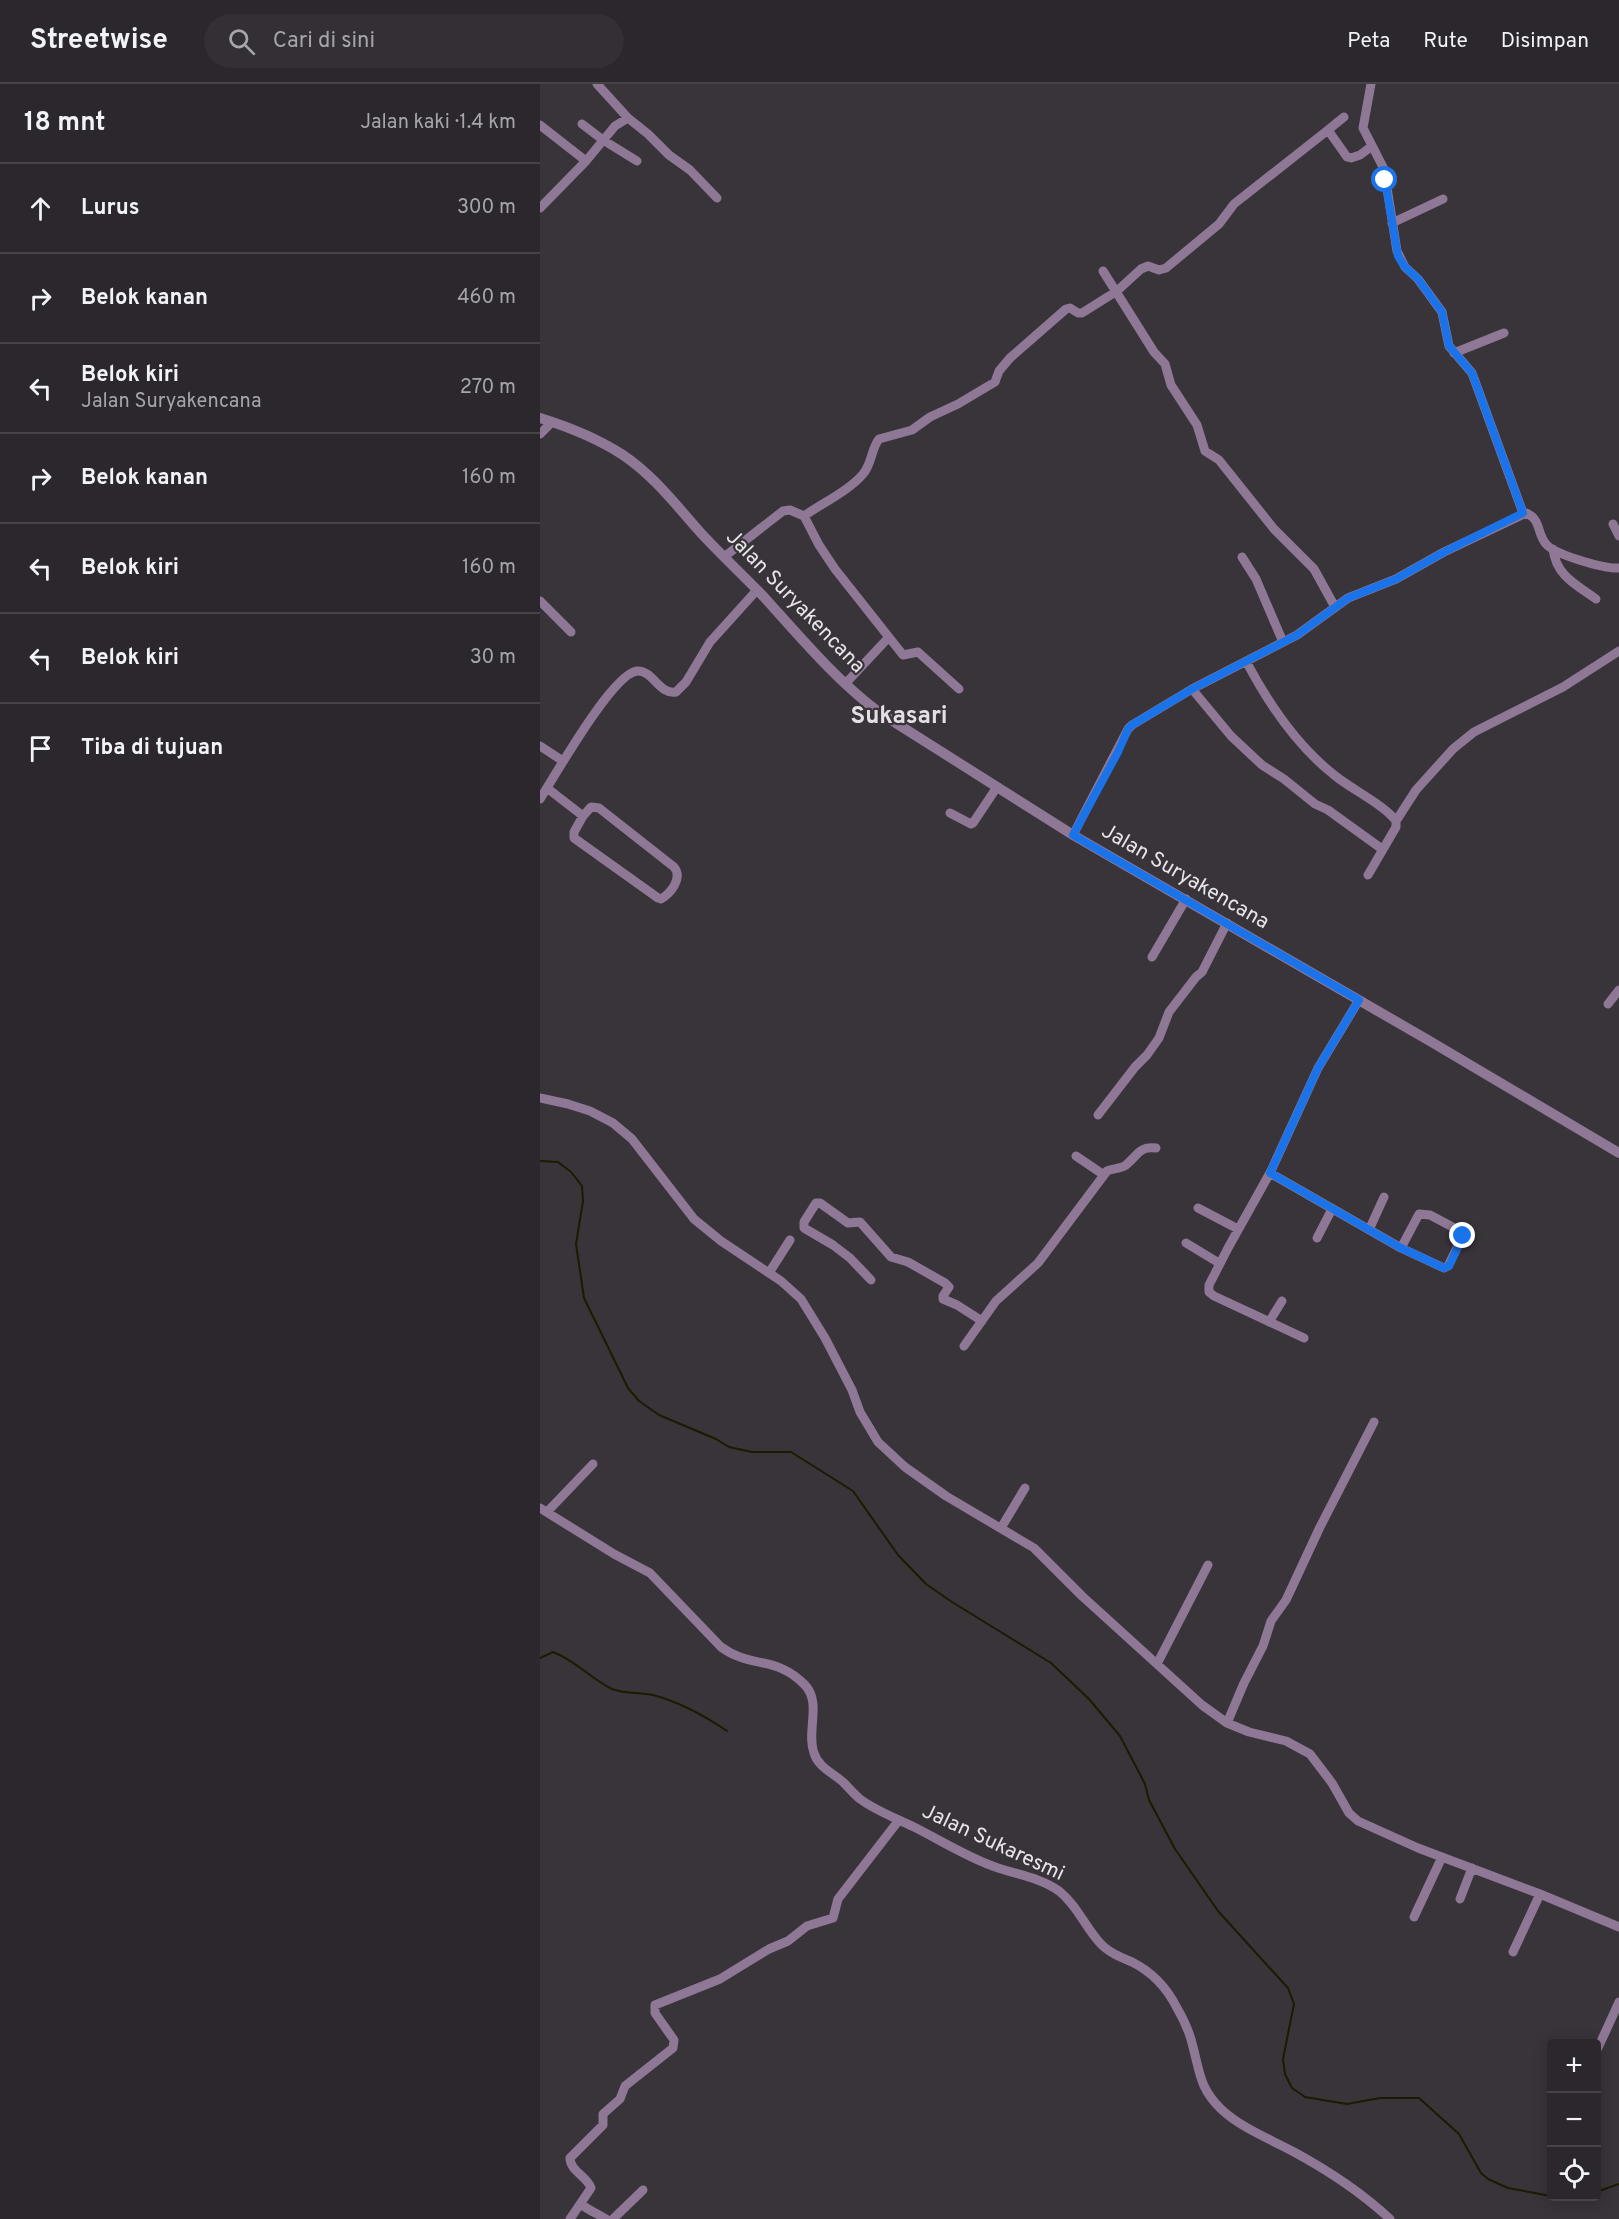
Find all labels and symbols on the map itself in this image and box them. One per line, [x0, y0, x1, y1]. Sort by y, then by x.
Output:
route start [1371, 166, 1397, 192]
street label: Jalan Suryakencana [719, 524, 871, 680]
district label: Sukasari [850, 702, 948, 732]
street label: Jalan Suryakencana [1096, 818, 1274, 936]
route end [1449, 1222, 1475, 1248]
street label: Jalan Sukaresmi [917, 1798, 1069, 1888]

